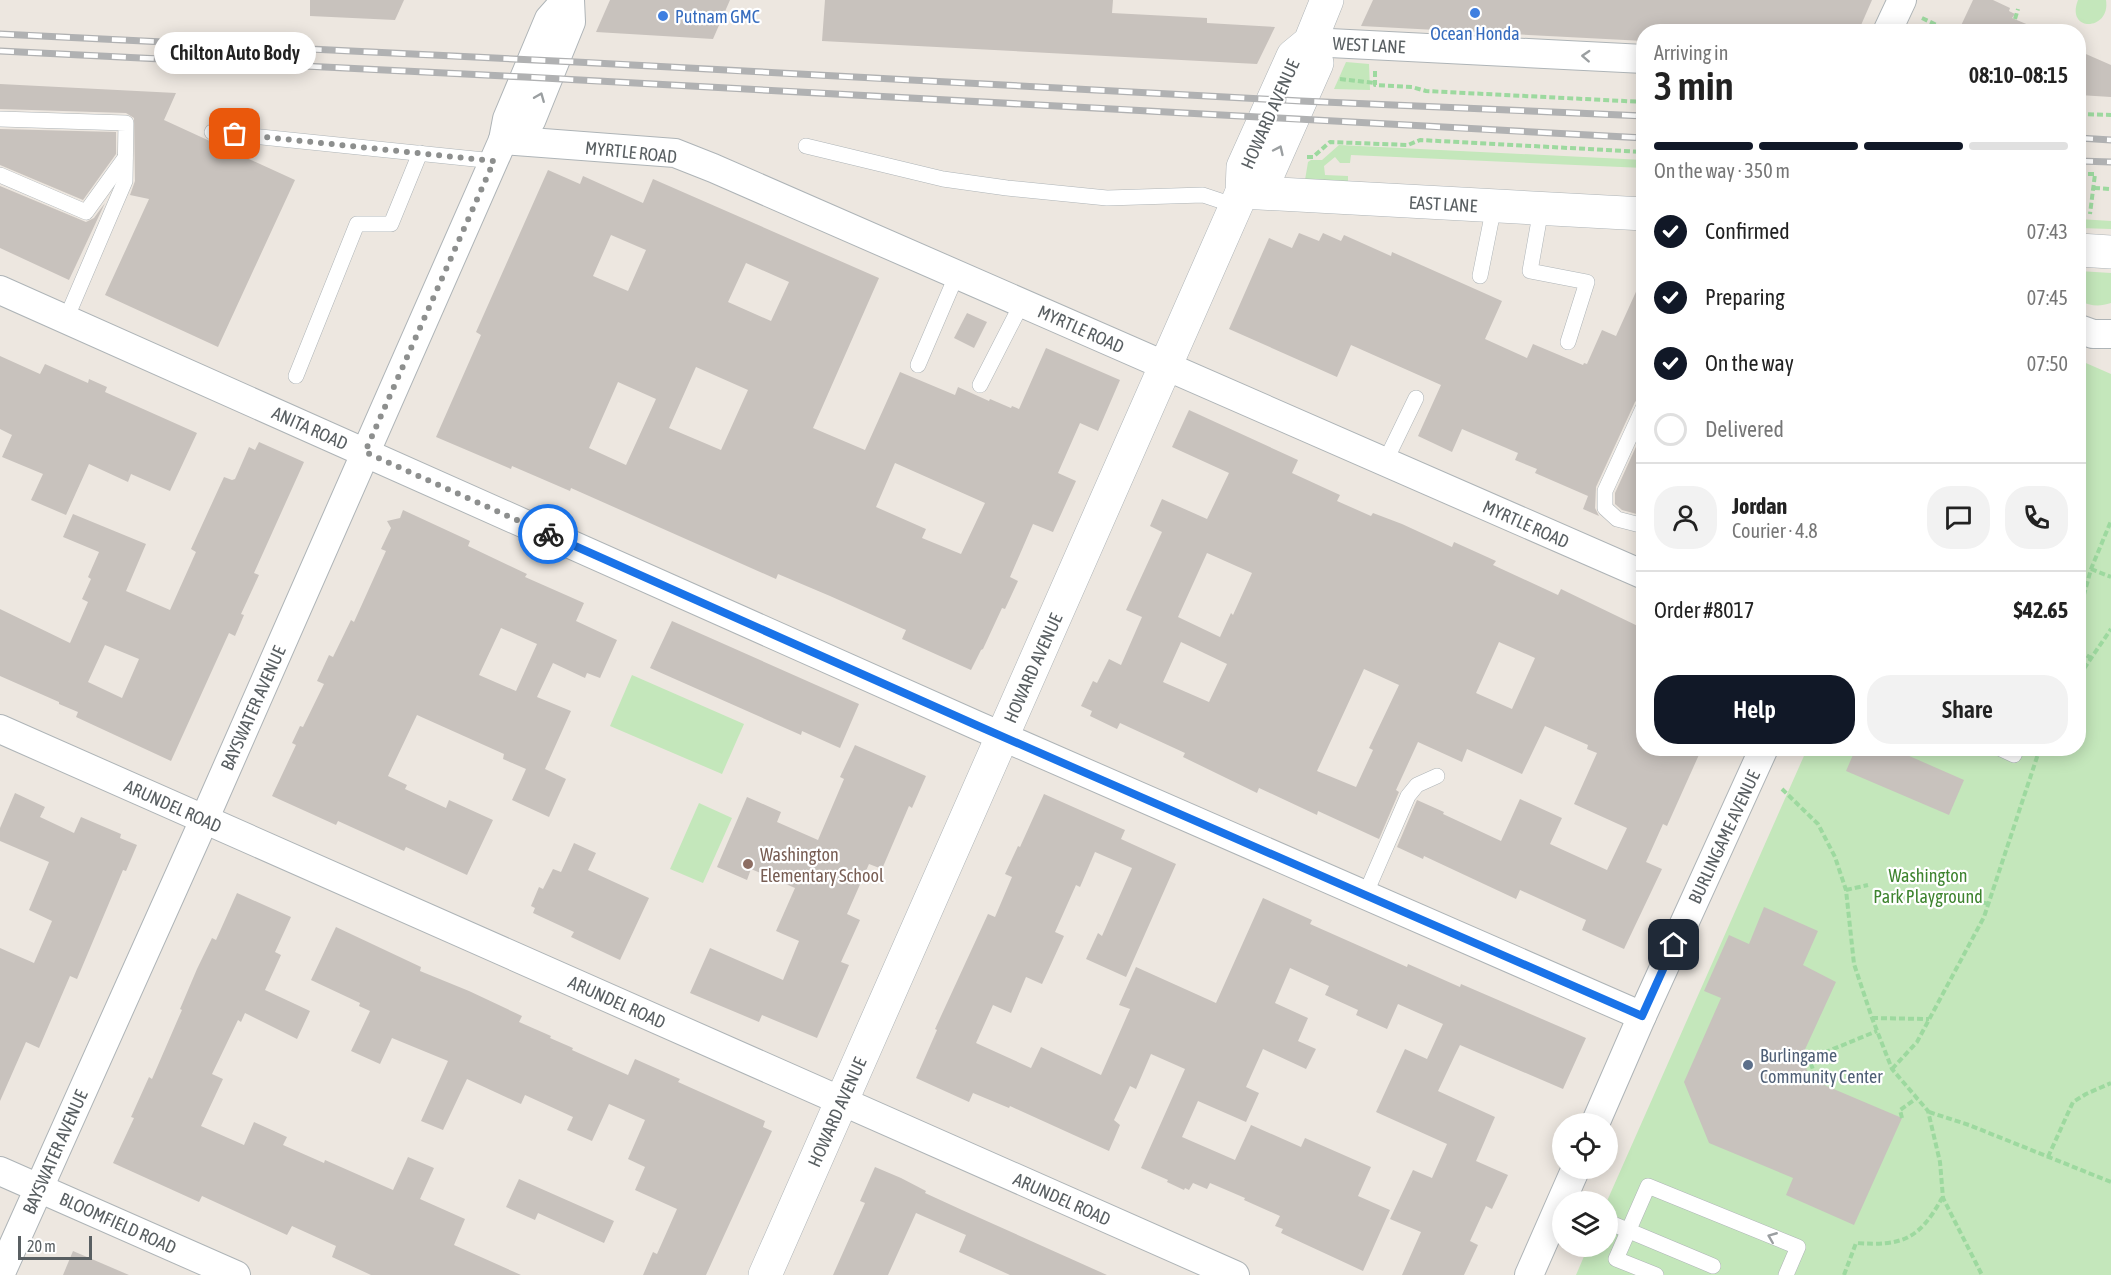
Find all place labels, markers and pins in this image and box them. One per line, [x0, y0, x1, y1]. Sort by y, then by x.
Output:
place label: Putnam GMC [675, 6, 760, 27]
marker: Ocean Honda [1468, 6, 1482, 20]
marker: Putnam GMC [656, 9, 670, 23]
place label: Ocean Honda [1430, 23, 1520, 44]
callout: Chilton Auto Body [154, 32, 316, 74]
pin [209, 108, 260, 159]
place label: Washington Elementary School [760, 844, 884, 886]
marker: Washington Elementary School [741, 857, 755, 871]
pin [1648, 919, 1699, 970]
place label: Burlingame Community Center [1760, 1045, 1883, 1087]
marker: Burlingame Community Center [1741, 1058, 1755, 1072]

